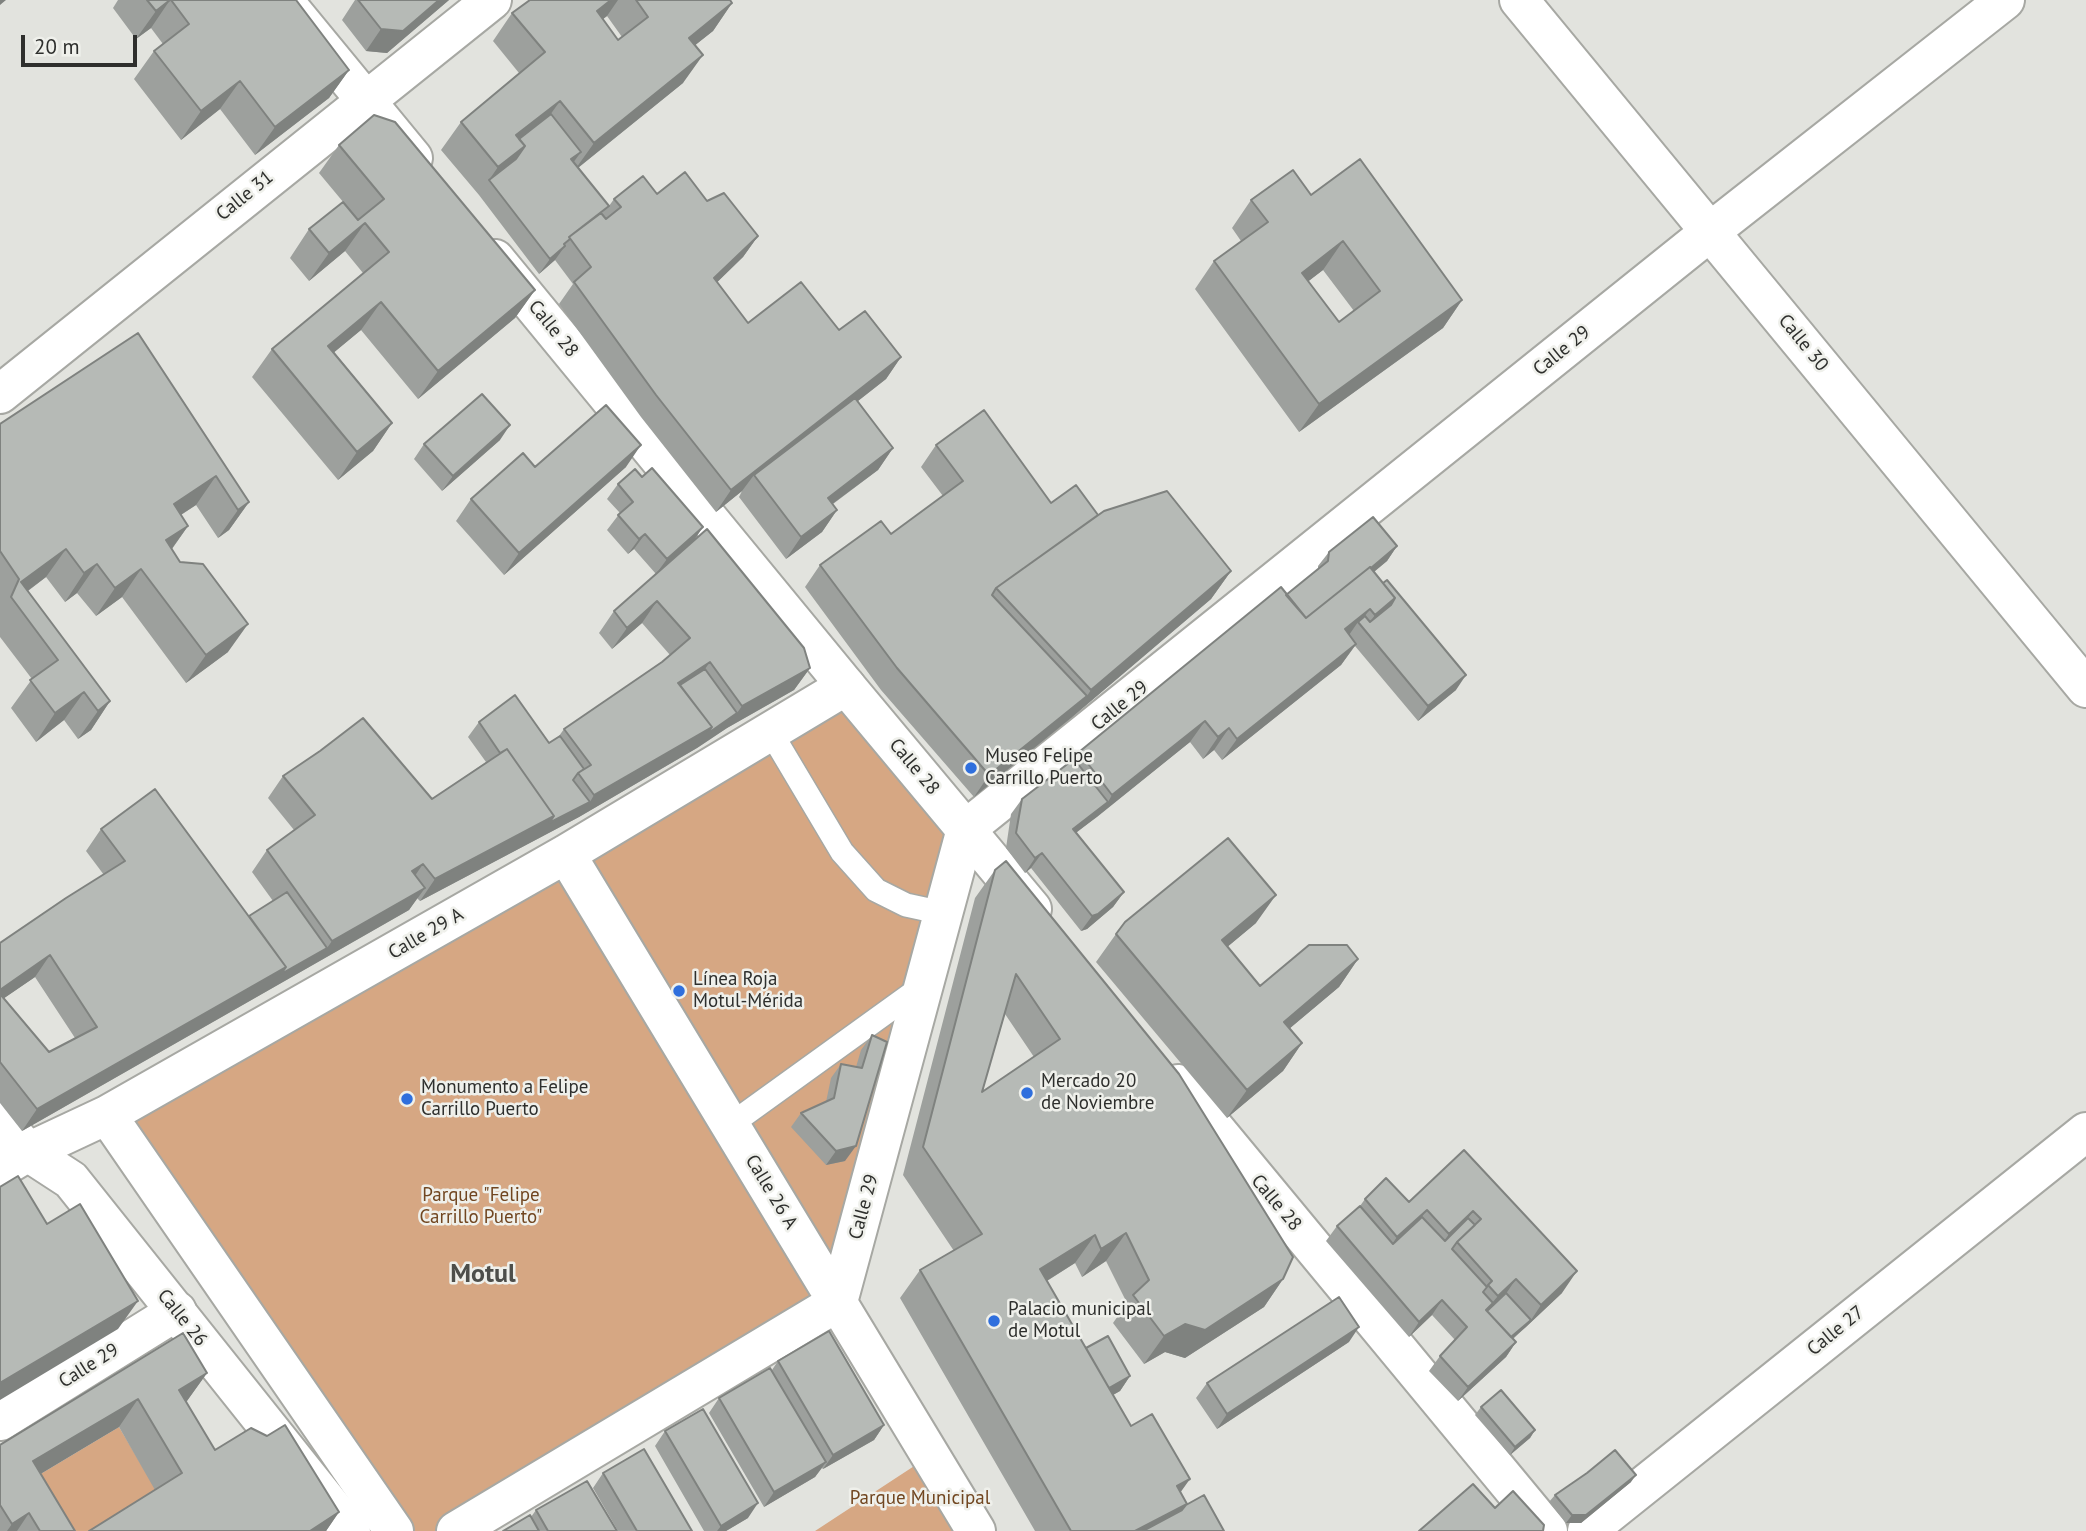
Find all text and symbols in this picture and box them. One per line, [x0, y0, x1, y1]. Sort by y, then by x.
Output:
scale bar [24, 21, 140, 65]
text: 20 m [34, 33, 80, 60]
street label: Calle 31 [212, 166, 278, 226]
street label: Calle 28 [523, 296, 583, 362]
street label: Calle 30 [1773, 310, 1833, 376]
street label: Calle 29 [1529, 321, 1595, 381]
street label: Calle 29 [1087, 676, 1153, 736]
street label: Calle 28 [884, 734, 944, 800]
place label: Museo Felipe Carrillo Puerto [985, 746, 1103, 790]
marker: Museo Felipe Carrillo Puerto [963, 760, 979, 776]
street label: Calle 29 A [385, 903, 467, 965]
place label: Línea Roja Motul-Mérida [693, 969, 803, 1013]
marker: Línea Roja Motul-Mérida [671, 983, 687, 999]
place label: Mercado 20 de Noviembre [1041, 1071, 1154, 1115]
place label: Monumento a Felipe Carrillo Puerto [421, 1077, 588, 1121]
marker: Mercado 20 de Noviembre [1019, 1085, 1035, 1101]
marker: Monumento a Felipe Carrillo Puerto [399, 1091, 415, 1107]
street label: Calle 26 A [740, 1151, 802, 1233]
street label: Calle 28 [1246, 1170, 1306, 1236]
street label: Calle 29 [844, 1172, 884, 1242]
park label: Parque "Felipe Carrillo Puerto" [420, 1185, 542, 1229]
district label: Motul [450, 1259, 516, 1291]
street label: Calle 26 [152, 1285, 212, 1351]
place label: Palacio municipal de Motul [1008, 1299, 1151, 1343]
street label: Calle 27 [1803, 1301, 1869, 1361]
marker: Palacio municipal de Motul [986, 1313, 1002, 1329]
street label: Calle 29 [55, 1339, 123, 1393]
park label: Parque Municipal [850, 1488, 990, 1510]

